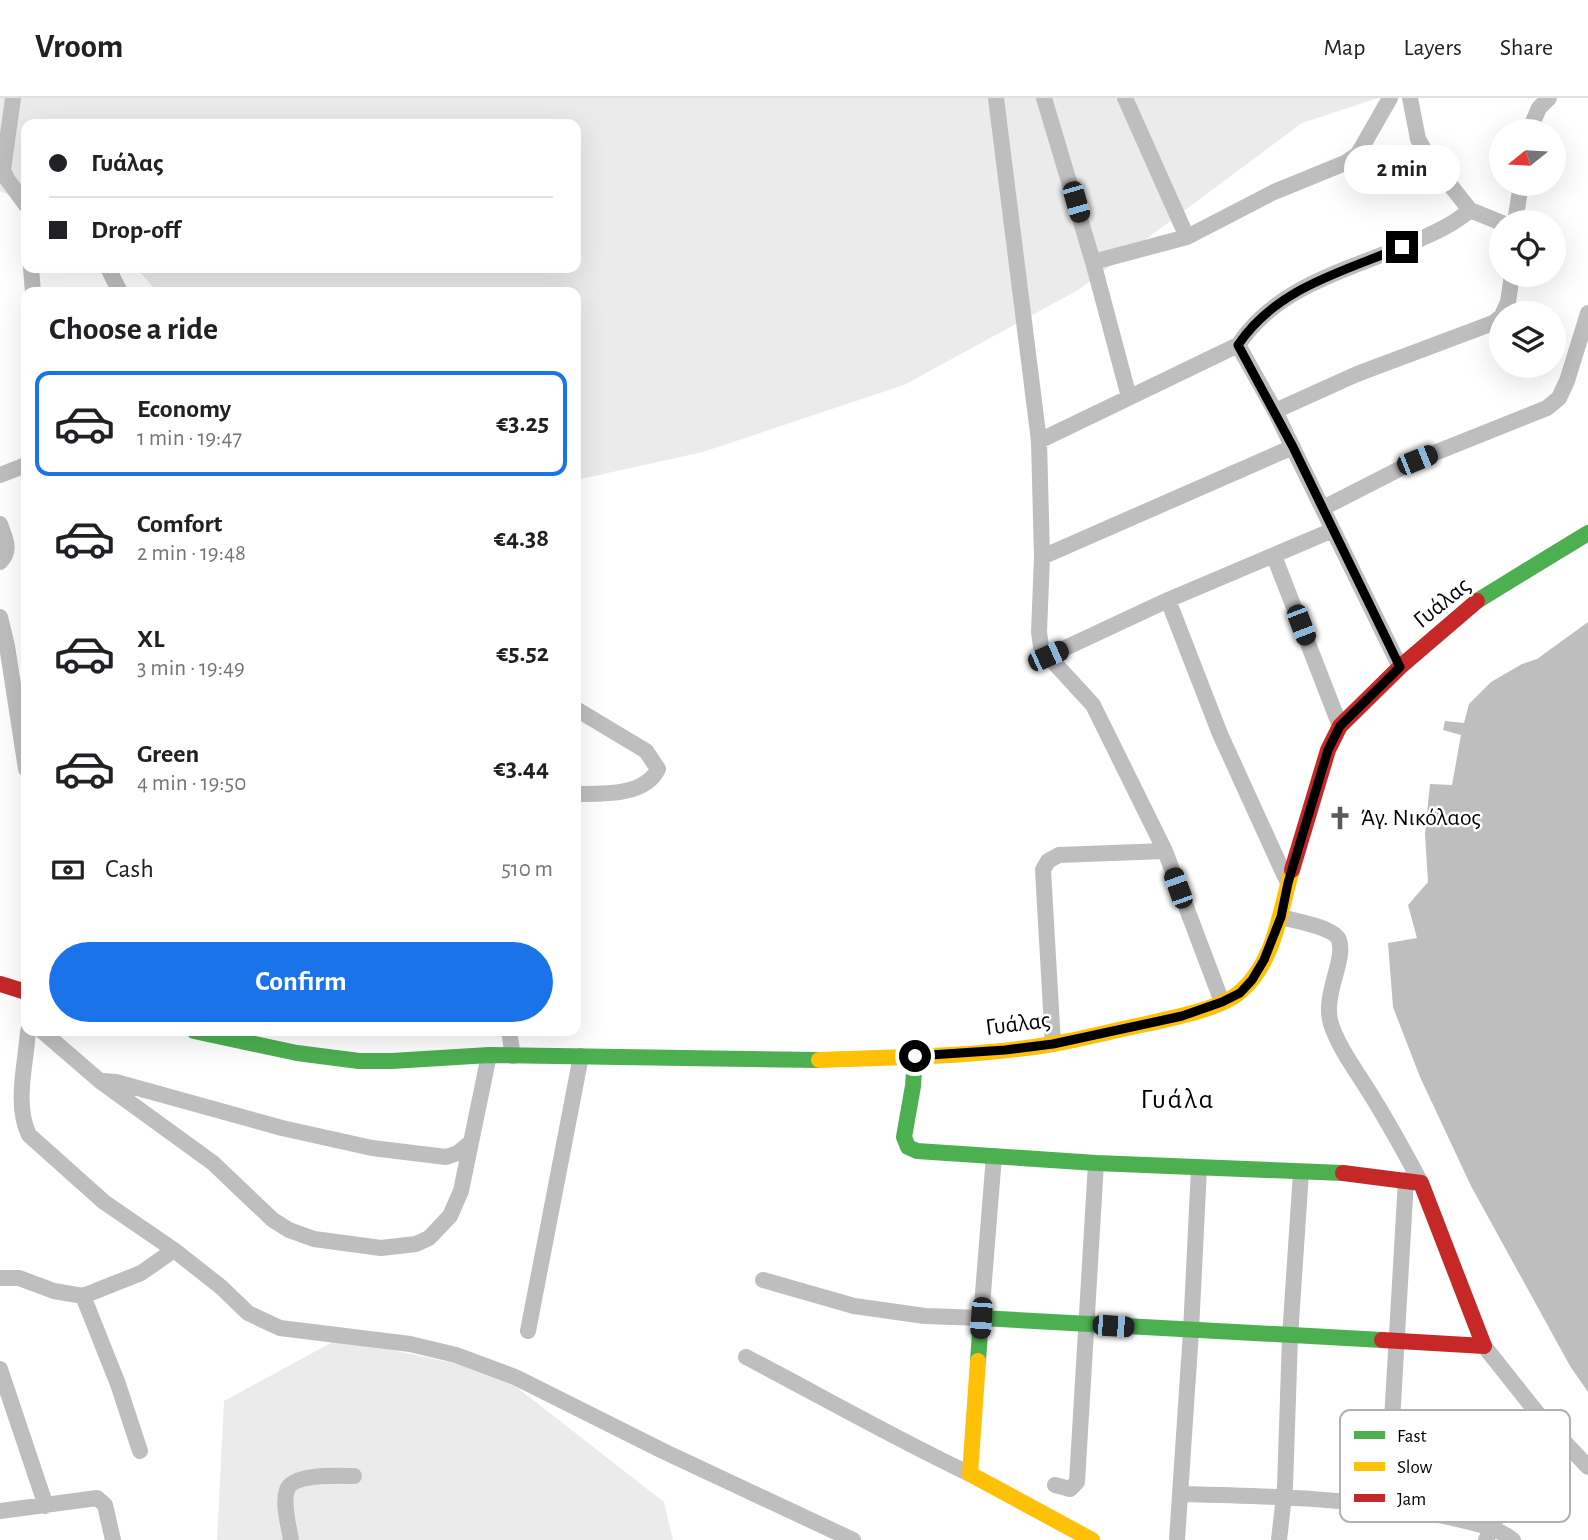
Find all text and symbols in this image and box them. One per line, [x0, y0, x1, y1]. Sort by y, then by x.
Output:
text: Vroom [35, 31, 123, 64]
text: Map [1323, 36, 1365, 60]
text: Layers [1403, 36, 1462, 60]
text: Share [1500, 36, 1553, 60]
north arrow [1489, 119, 1566, 196]
map controls [1489, 119, 1566, 378]
callout: 2 min [1344, 145, 1460, 194]
text: Γυάλας [91, 150, 164, 176]
text: 2 min [1376, 158, 1428, 181]
car [1061, 179, 1092, 225]
button: locate [1489, 210, 1566, 287]
text: Drop-off [91, 217, 180, 243]
route end [1386, 231, 1418, 263]
button: layers [1489, 301, 1566, 378]
text: Choose a ride [49, 313, 218, 345]
icon: car [53, 392, 116, 455]
text: Economy [137, 396, 231, 422]
text: €3.25 [496, 410, 549, 436]
text: 1 min · 19:47 [137, 427, 242, 450]
car [1394, 442, 1441, 478]
icon: car [53, 507, 116, 570]
text: Comfort [137, 511, 222, 537]
text: €4.38 [494, 525, 549, 551]
text: 2 min · 19:48 [137, 542, 246, 565]
street label: Γυάλας [1409, 573, 1475, 633]
car [1284, 602, 1319, 648]
icon: car [53, 622, 116, 685]
text: XL [137, 626, 164, 652]
car [1025, 638, 1072, 674]
text: €5.52 [496, 640, 549, 666]
text: 3 min · 19:49 [137, 657, 245, 680]
icon: car [53, 737, 116, 800]
text: Green [137, 741, 199, 767]
text: €3.44 [494, 755, 549, 781]
text: 4 min · 19:50 [137, 772, 246, 795]
church icon: Άγ. Νικόλαος [1326, 804, 1354, 832]
place label: Άγ. Νικόλαος [1360, 806, 1481, 830]
icon: cash [49, 851, 87, 889]
text: Cash [105, 856, 154, 882]
text: 510 m [501, 858, 553, 881]
car [1161, 865, 1196, 911]
button: Confirm [49, 942, 553, 1022]
street label: Γυάλας [984, 1008, 1052, 1040]
route start [899, 1040, 931, 1072]
district label: Γυάλα [1140, 1086, 1216, 1114]
car [970, 1296, 993, 1340]
car [1092, 1314, 1135, 1338]
legend [1340, 1410, 1570, 1522]
text: Fast [1397, 1427, 1427, 1446]
text: Slow [1397, 1458, 1433, 1477]
text: Jam [1397, 1490, 1426, 1509]

